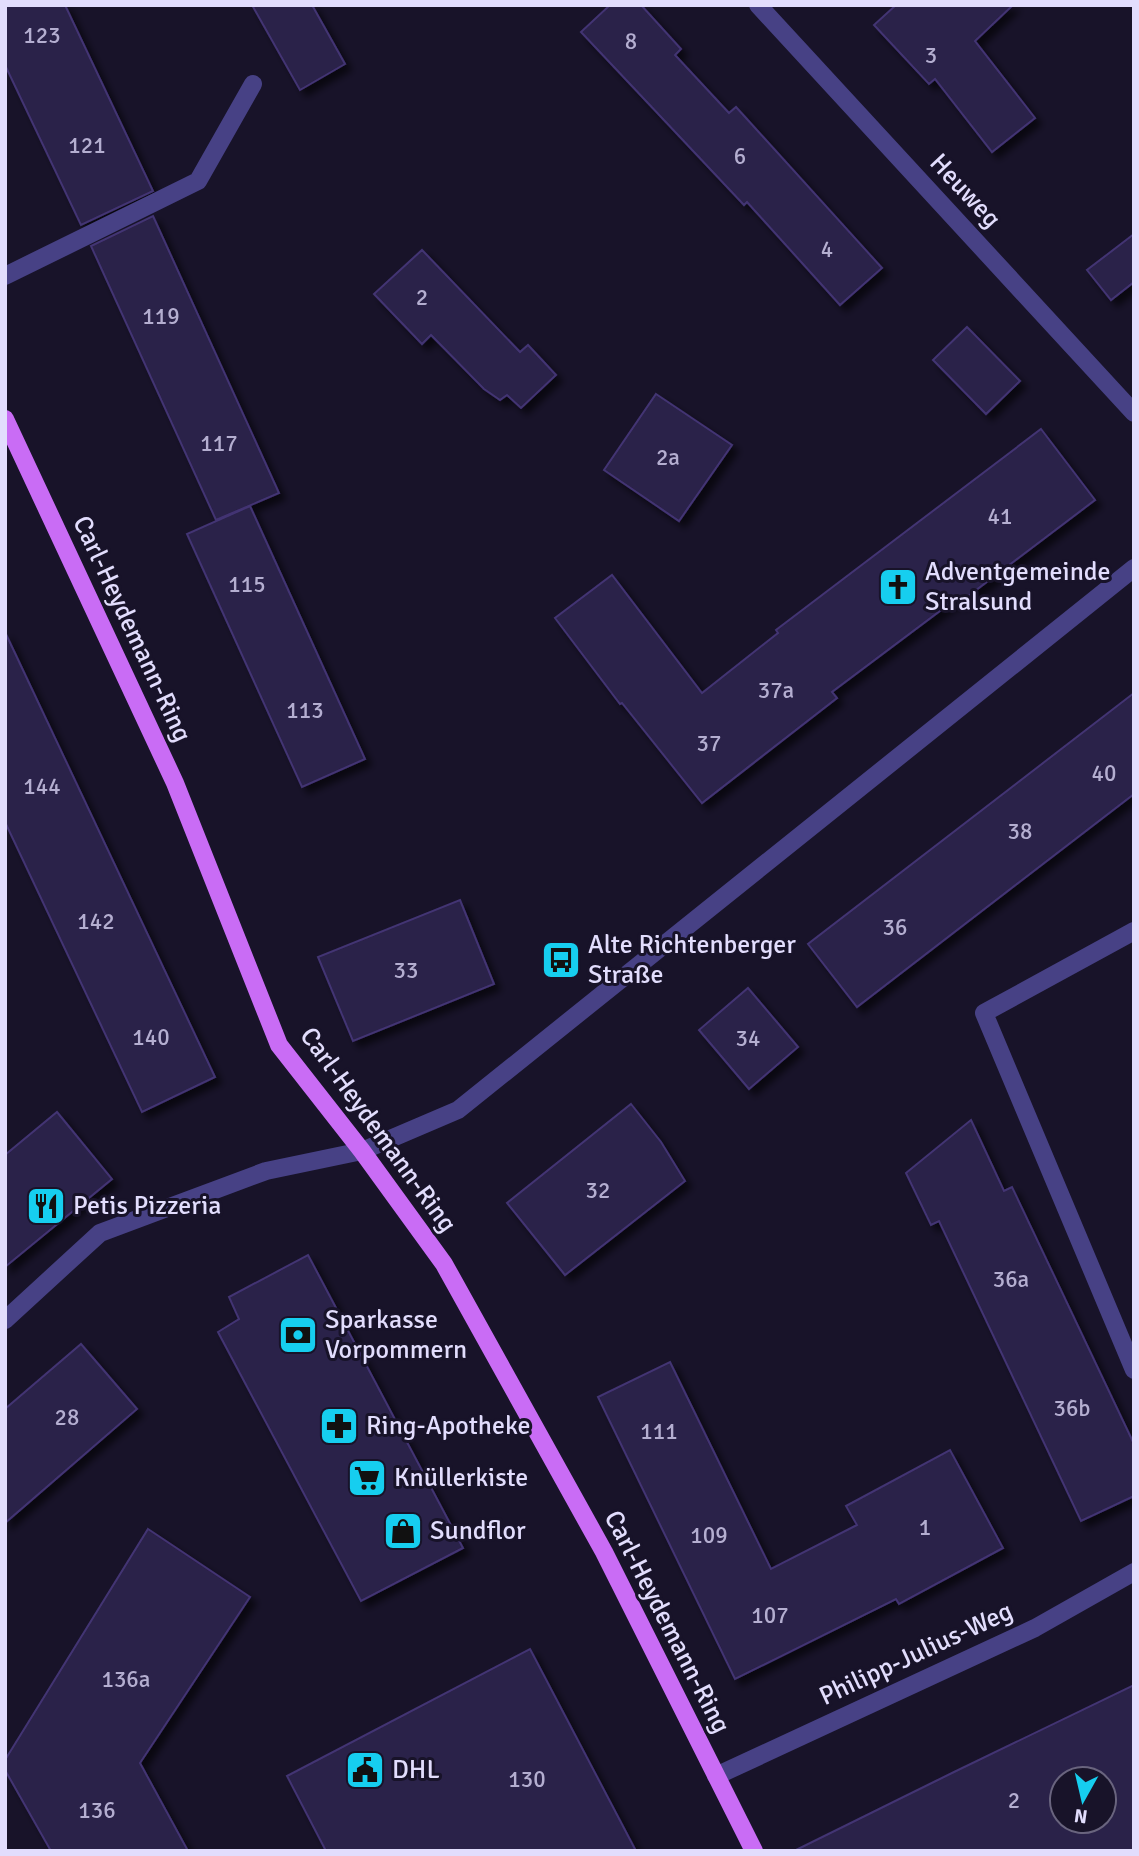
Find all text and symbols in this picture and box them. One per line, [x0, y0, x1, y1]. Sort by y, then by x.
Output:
house number: 123 [23, 21, 61, 50]
house number: 8 [625, 27, 637, 56]
house number: 3 [925, 41, 937, 70]
house number: 121 [68, 131, 106, 160]
house number: 6 [734, 142, 746, 171]
street label: Heuweg [923, 147, 1007, 235]
house number: 4 [821, 235, 833, 264]
house number: 2 [416, 283, 428, 312]
house number: 119 [142, 302, 180, 331]
house number: 117 [200, 429, 238, 458]
house number: 2a [656, 443, 680, 472]
house number: 41 [988, 502, 1012, 531]
street label: Carl-Heydemann-Ring [66, 511, 198, 747]
place label: Adventgemeinde Stralsund [925, 556, 1111, 618]
church icon: Adventgemeinde Stralsund [877, 566, 919, 608]
house number: 115 [228, 570, 266, 599]
house number: 37a [758, 676, 794, 705]
house number: 113 [286, 696, 324, 725]
house number: 37 [697, 729, 721, 758]
house number: 40 [1092, 759, 1116, 788]
house number: 144 [23, 772, 61, 801]
house number: 38 [1008, 817, 1032, 846]
house number: 142 [77, 907, 115, 936]
house number: 36 [883, 913, 907, 942]
place label: Alte Richtenberger Straße [588, 929, 796, 991]
bus stop icon: Alte Richtenberger Straße [540, 939, 582, 981]
house number: 33 [394, 956, 418, 985]
street label: Carl-Heydemann-Ring [293, 1021, 463, 1239]
house number: 140 [132, 1023, 170, 1052]
house number: 34 [736, 1024, 760, 1053]
house number: 32 [586, 1176, 610, 1205]
restaurant icon: Petis Pizzeria [25, 1185, 67, 1227]
place label: Petis Pizzeria [73, 1190, 221, 1222]
house number: 36a [993, 1265, 1029, 1294]
place label: Sparkasse Vorpommern [325, 1304, 467, 1366]
bank icon: Sparkasse Vorpommern [277, 1314, 319, 1356]
house number: 36b [1054, 1394, 1090, 1423]
house number: 28 [55, 1403, 79, 1432]
pharmacy icon: Ring-Apotheke [318, 1405, 360, 1447]
place label: Ring-Apotheke [366, 1410, 530, 1442]
house number: 111 [640, 1417, 678, 1446]
supermarket icon: Knüllerkiste [346, 1457, 388, 1499]
place label: Knüllerkiste [394, 1462, 528, 1494]
street label: Carl-Heydemann-Ring [597, 1505, 737, 1739]
shop icon: Sundflor [382, 1510, 424, 1552]
house number: 1 [919, 1513, 931, 1542]
place label: Sundflor [430, 1515, 526, 1547]
house number: 109 [690, 1521, 728, 1550]
street label: Philipp-Julius-Weg [814, 1595, 1018, 1713]
house number: 107 [751, 1601, 789, 1630]
house number: 136a [102, 1665, 150, 1694]
public building icon: DHL [344, 1749, 386, 1791]
place label: DHL [392, 1754, 440, 1786]
house number: 130 [508, 1765, 546, 1794]
north arrow [1048, 1765, 1118, 1835]
house number: 2 [1008, 1786, 1020, 1815]
house number: 136 [78, 1796, 116, 1825]
text: N [1073, 1803, 1089, 1829]

